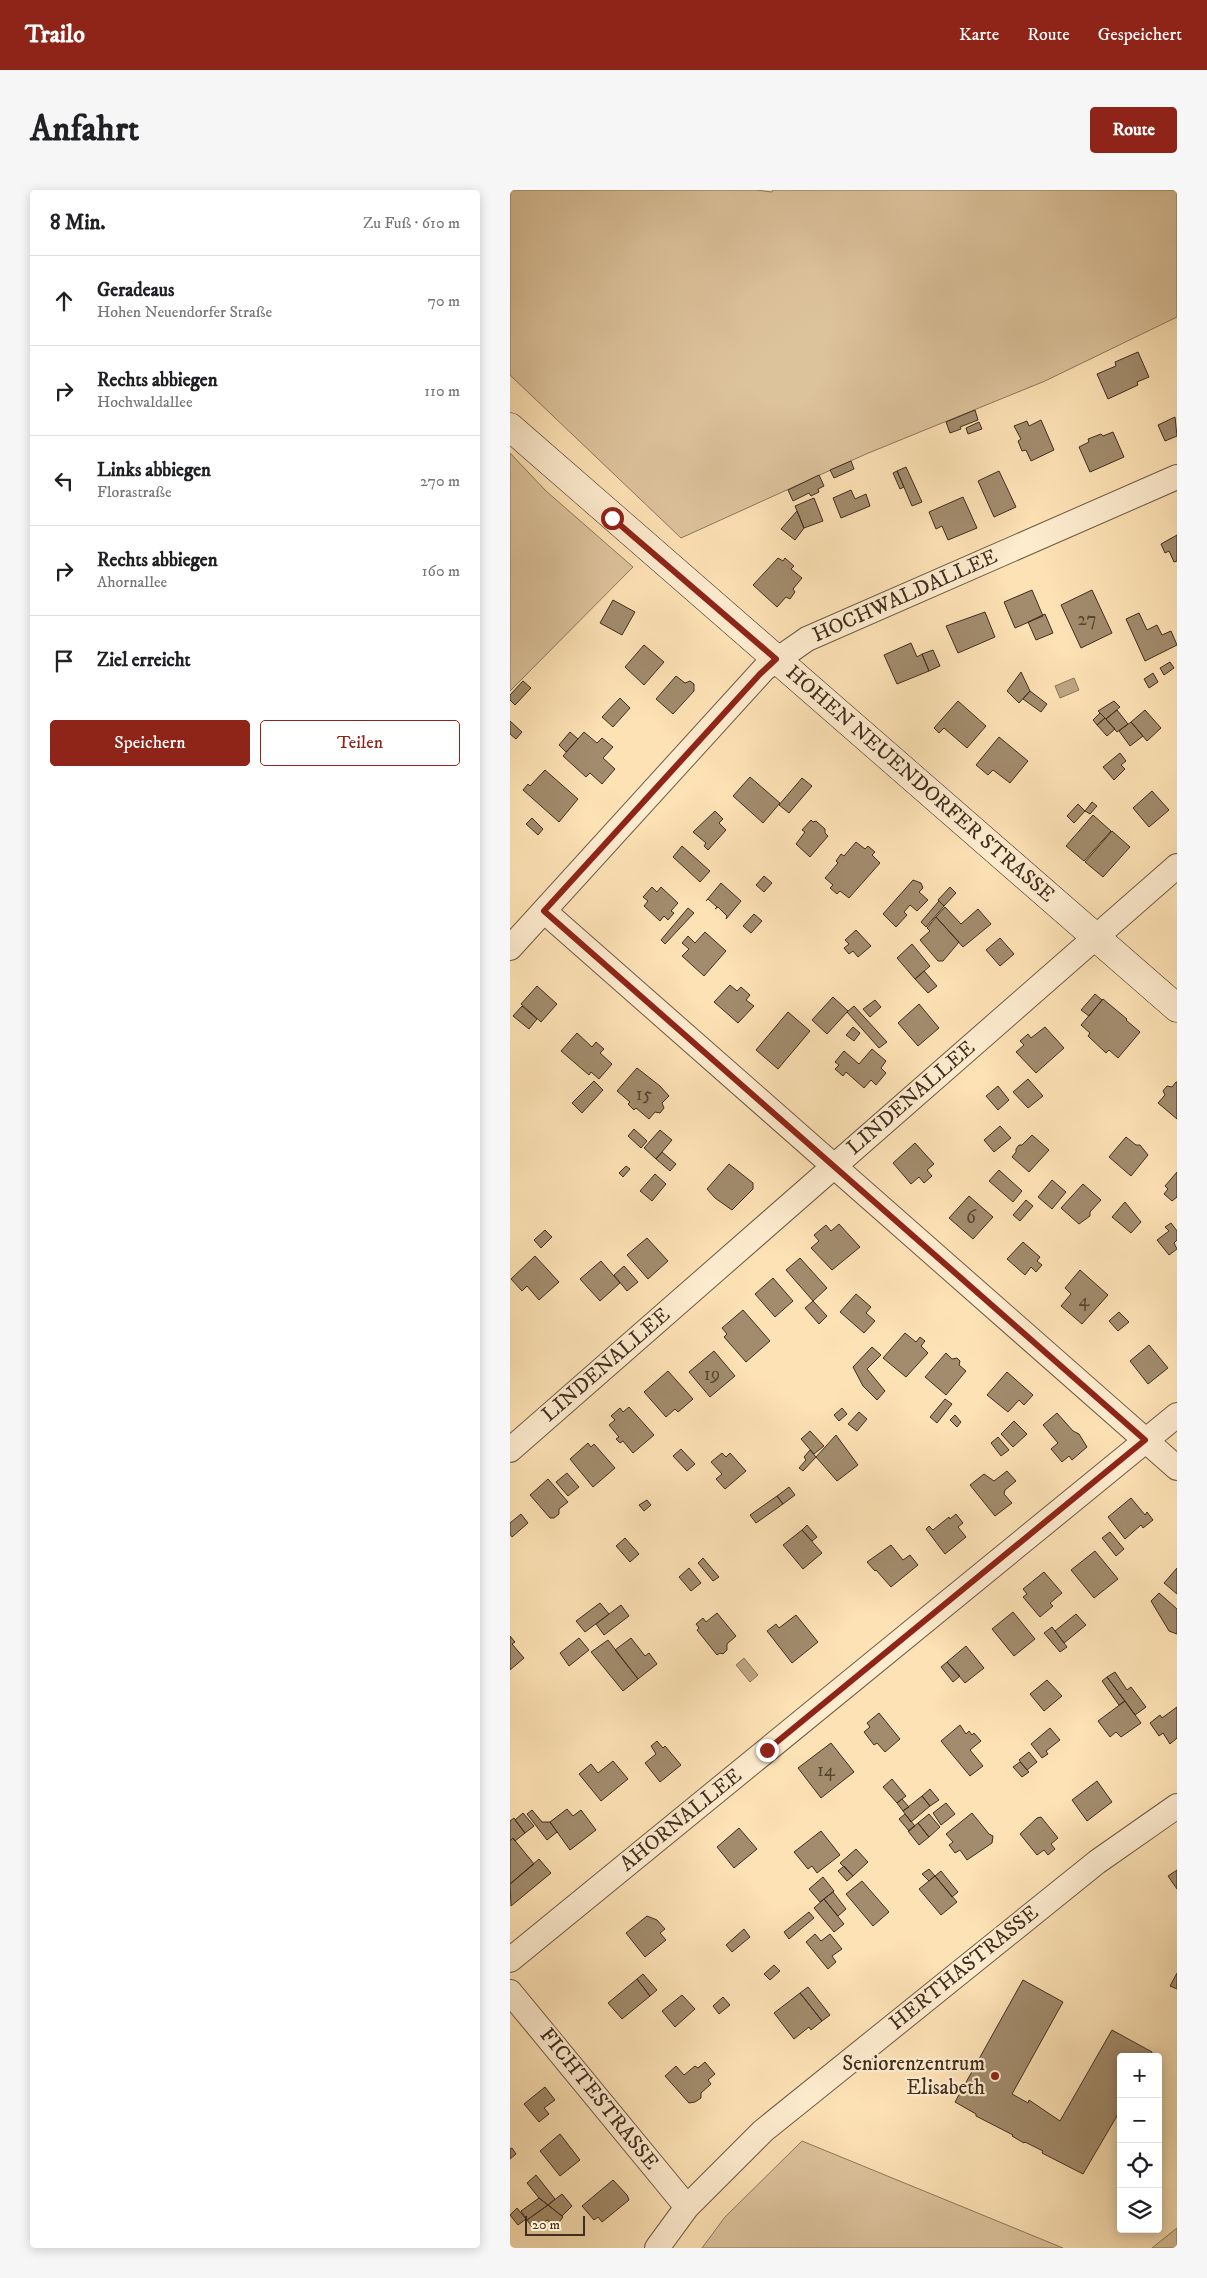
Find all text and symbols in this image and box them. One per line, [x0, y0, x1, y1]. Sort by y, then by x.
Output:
text: Trailo [25, 20, 85, 50]
text: Karte [959, 24, 999, 46]
text: Route [1027, 24, 1070, 46]
text: Gespeichert [1098, 24, 1182, 46]
button: Route [1090, 107, 1177, 153]
text: Anfahrt [30, 108, 139, 152]
text: 8 Min. [50, 210, 106, 236]
text: Zu Fuß · 610 m [363, 213, 460, 233]
text: Geradeaus [97, 279, 174, 302]
icon: ahead [50, 287, 78, 315]
text: 70 m [428, 291, 460, 311]
text: Hohen Neuendorfer Straße [97, 302, 272, 322]
text: Rechts abbiegen [97, 369, 218, 392]
icon: right [50, 377, 78, 405]
text: 110 m [424, 381, 460, 401]
text: Hochwaldallee [97, 392, 193, 412]
text: Links abbiegen [97, 459, 211, 482]
icon: left [50, 467, 78, 495]
text: 270 m [420, 471, 460, 491]
text: Florastraße [97, 482, 172, 502]
route start [601, 507, 624, 530]
street label: HOCHWALDALLEE [808, 543, 1002, 648]
text: Rechts abbiegen [97, 549, 218, 572]
icon: right [50, 557, 78, 585]
text: 160 m [422, 561, 460, 581]
text: Ahornallee [97, 572, 167, 592]
house number: 27 [1078, 608, 1096, 631]
icon: arrive [50, 647, 78, 675]
text: Ziel erreicht [97, 649, 191, 672]
street label: HOHEN NEUENDORFER STRASSE [780, 660, 1060, 908]
button: Speichern [50, 720, 250, 766]
button: Teilen [260, 720, 460, 766]
street label: LINDENALLEE [842, 1035, 981, 1161]
house number: 15 [636, 1083, 653, 1106]
house number: 6 [966, 1206, 977, 1229]
house number: 4 [1079, 1289, 1091, 1312]
street label: LINDENALLEE [537, 1302, 676, 1428]
house number: 19 [704, 1363, 720, 1386]
route end [756, 1739, 779, 1762]
house number: 14 [817, 1759, 836, 1782]
street label: AHORNALLEE [615, 1763, 747, 1877]
street label: HERTHASTRASSE [884, 1900, 1044, 2036]
street label: FICHTESTRASSE [534, 2023, 664, 2175]
place label: Seniorenzentrum Elisabeth [842, 2051, 985, 2101]
map controls [1117, 2053, 1162, 2233]
button: + [1117, 2053, 1162, 2098]
marker: Seniorenzentrum Elisabeth [989, 2070, 1001, 2082]
button: − [1117, 2098, 1162, 2143]
button: locate [1117, 2143, 1162, 2188]
button: layers [1117, 2188, 1162, 2233]
scale bar [525, 2213, 585, 2236]
text: 20 m [532, 2216, 560, 2234]

